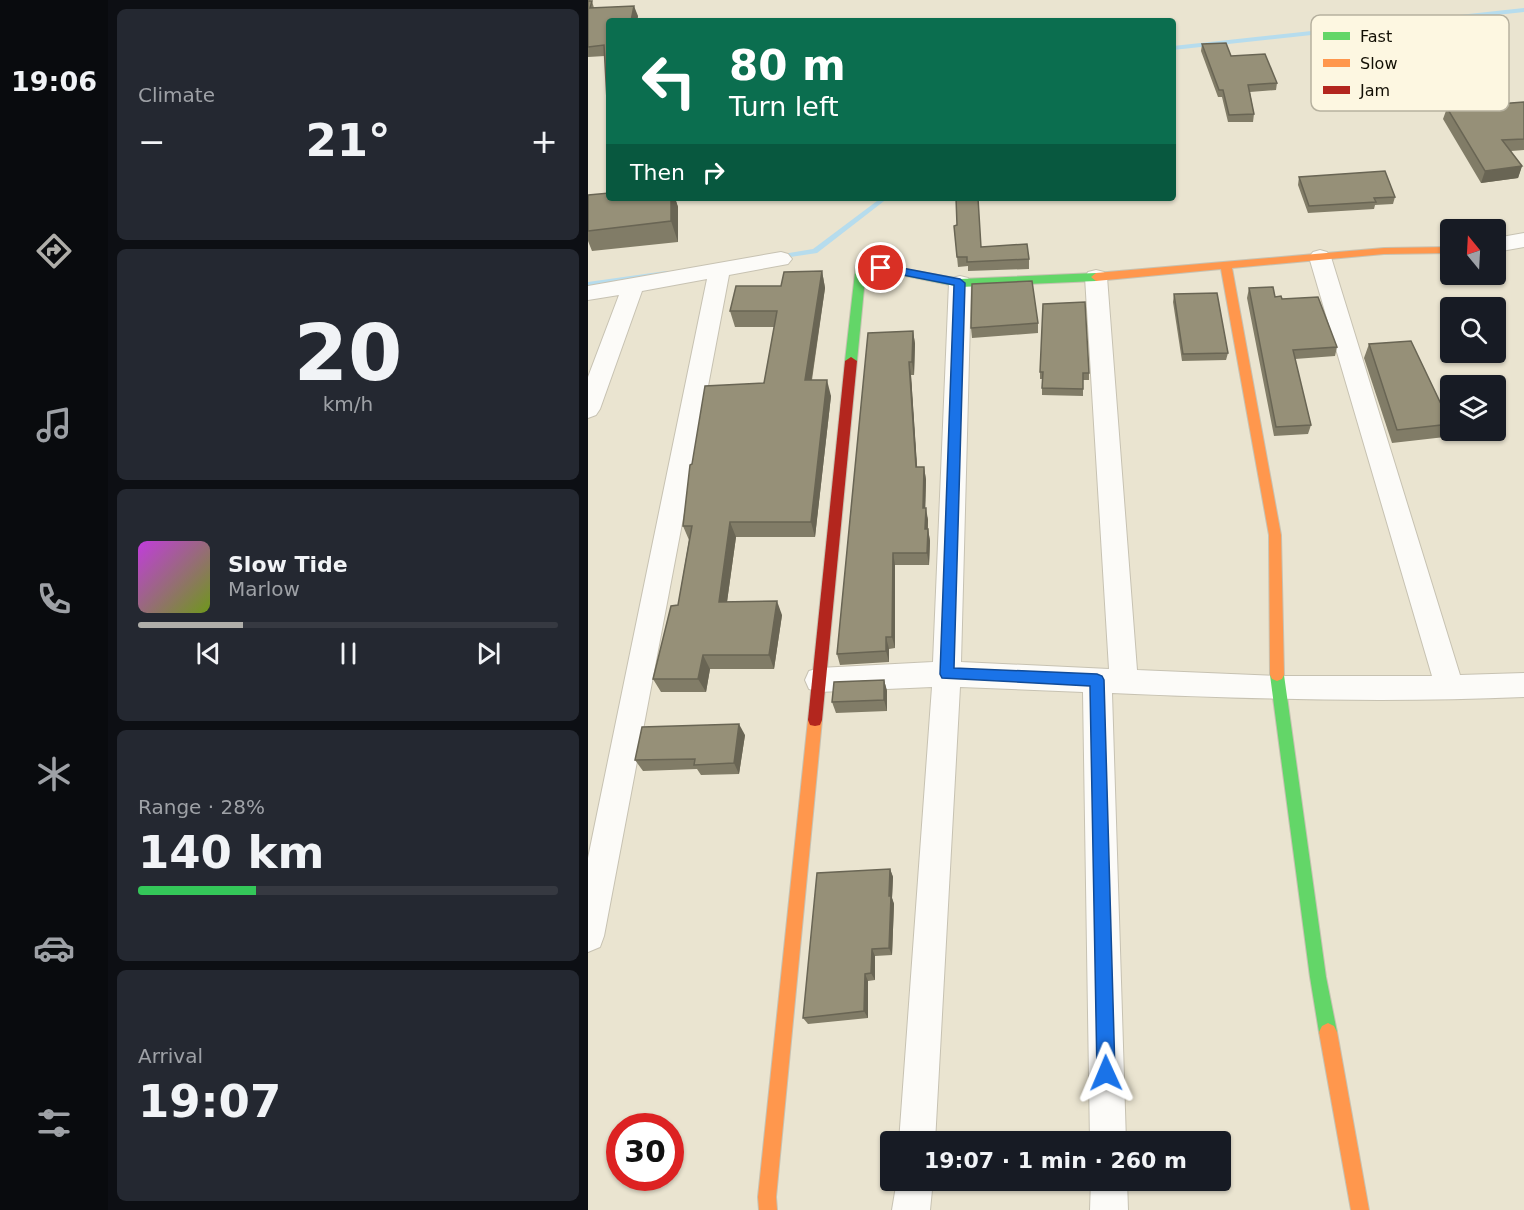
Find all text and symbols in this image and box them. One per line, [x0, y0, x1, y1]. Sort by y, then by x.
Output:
legend [1311, 15, 1509, 111]
text: Fast [1360, 27, 1392, 46]
text: 80 m [729, 41, 846, 90]
icon: left [630, 42, 708, 120]
text: Slow [1360, 54, 1397, 73]
text: 19:06 [11, 66, 97, 97]
text: Jam [1359, 81, 1390, 100]
text: Climate [138, 83, 215, 107]
text: Turn left [729, 91, 839, 122]
text: 21° [305, 114, 391, 167]
text: − [138, 122, 166, 161]
text: + [530, 122, 558, 161]
icon: right [697, 156, 730, 189]
text: Then [630, 160, 685, 185]
north arrow [1440, 219, 1506, 285]
map controls [1440, 219, 1506, 441]
icon: directions [33, 230, 75, 272]
pin [855, 242, 906, 293]
icon: arrive [864, 251, 897, 284]
button: search [1440, 297, 1506, 363]
text: 20 [294, 308, 402, 398]
button: layers [1440, 375, 1506, 441]
text: km/h [323, 392, 373, 416]
icon: music [33, 404, 75, 446]
text: Slow Tide [228, 552, 348, 577]
text: Marlow [228, 577, 300, 601]
icon: phone [33, 578, 75, 620]
icon: previous [192, 637, 225, 670]
icon: pause [332, 637, 365, 670]
icon: next [472, 637, 505, 670]
icon: climate [33, 753, 75, 795]
text: Range · 28% [138, 795, 265, 819]
text: 140 km [138, 826, 324, 879]
icon: car [33, 927, 75, 969]
position arrow [1074, 1041, 1138, 1105]
text: Arrival [138, 1044, 203, 1068]
text: 19:07 [138, 1075, 281, 1128]
icon: filters [33, 1102, 75, 1144]
speed limit sign: 30 [606, 1113, 684, 1191]
text: 19:07 · 1 min · 260 m [924, 1148, 1187, 1173]

